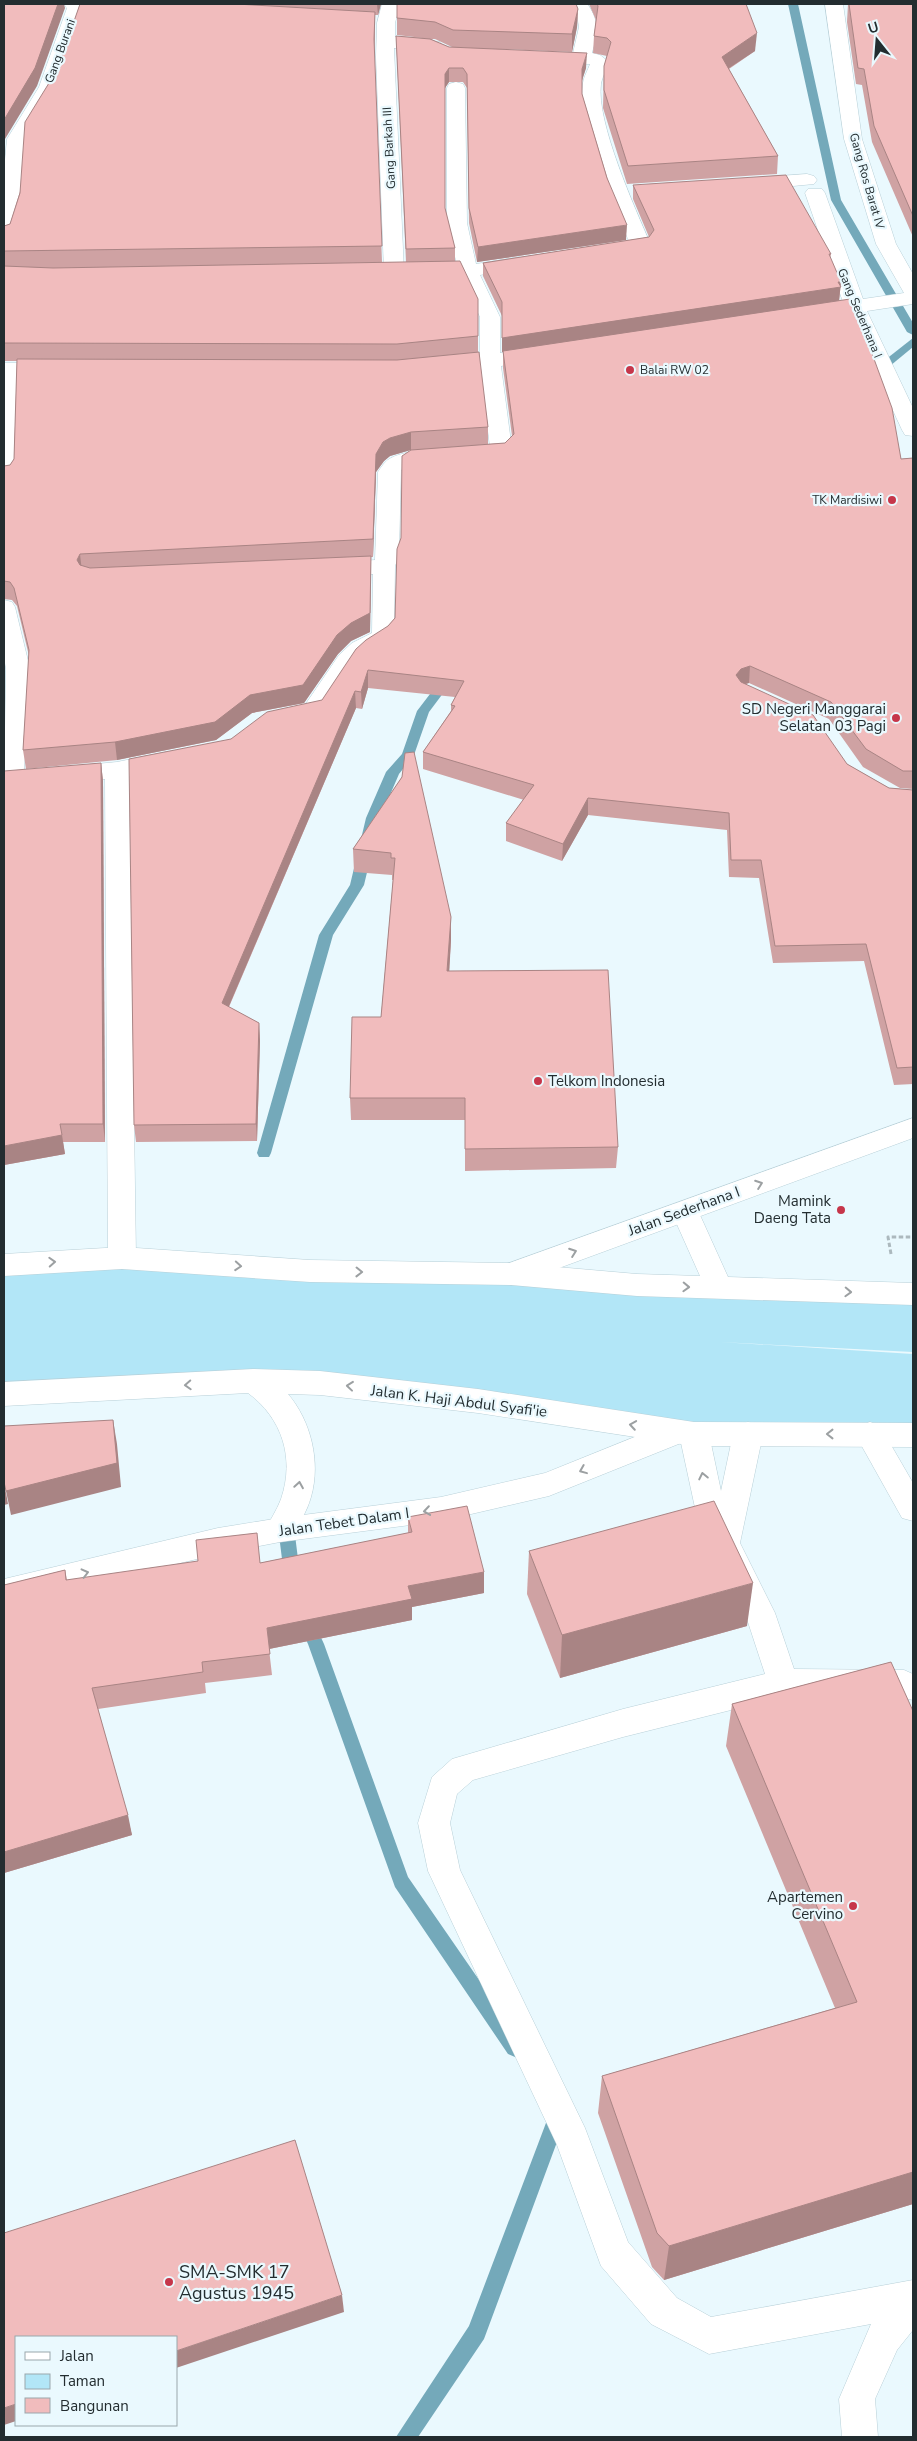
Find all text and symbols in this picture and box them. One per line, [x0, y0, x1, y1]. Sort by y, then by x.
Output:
north arrow [852, 15, 902, 65]
street label: Gang Burani [41, 17, 79, 85]
text: U [866, 17, 881, 39]
street label: Gang Barkah III [379, 107, 399, 189]
street label: Gang Ros Barat IV [846, 131, 889, 232]
street label: Gang Sederhana I [834, 266, 886, 360]
place label: Balai RW 02 [640, 362, 709, 378]
marker: Balai RW 02 [624, 364, 636, 376]
place label: TK Mardisiwi [812, 492, 882, 508]
marker: TK Mardisiwi [886, 494, 898, 506]
place label: SD Negeri Manggarai Selatan 03 Pagi [742, 699, 886, 736]
marker: SD Negeri Manggarai Selatan 03 Pagi [890, 712, 902, 724]
place label: Telkom Indonesia [548, 1071, 665, 1091]
marker: Telkom Indonesia [532, 1075, 544, 1087]
one-way arrow [754, 1180, 763, 1190]
street label: Jalan Sederhana I [624, 1182, 743, 1241]
place label: Mamink Daeng Tata [754, 1191, 831, 1228]
marker: Mamink Daeng Tata [835, 1204, 847, 1216]
one-way arrow [569, 1248, 577, 1258]
one-way arrow [49, 1256, 57, 1267]
one-way arrow [234, 1260, 242, 1271]
one-way arrow [356, 1267, 363, 1277]
one-way arrow [682, 1282, 690, 1292]
one-way arrow [844, 1287, 852, 1298]
one-way arrow [184, 1379, 192, 1390]
street label: Jalan K. Haji Abdul Syafi'ie [369, 1380, 548, 1422]
one-way arrow [346, 1381, 354, 1392]
one-way arrow [628, 1421, 637, 1431]
one-way arrow [825, 1429, 833, 1439]
one-way arrow [580, 1464, 588, 1474]
one-way arrow [698, 1471, 709, 1480]
one-way arrow [293, 1481, 303, 1490]
street label: Jalan Tebet Dalam I [277, 1503, 410, 1541]
one-way arrow [422, 1505, 431, 1515]
one-way arrow [81, 1568, 90, 1579]
place label: Apartemen Cervino [767, 1887, 843, 1924]
marker: Apartemen Cervino [847, 1900, 859, 1912]
place label: SMA-SMK 17 Agustus 1945 [179, 2260, 294, 2305]
marker: SMA-SMK 17 Agustus 1945 [163, 2276, 175, 2288]
legend [15, 2336, 178, 2426]
text: Jalan [59, 2346, 94, 2366]
text: Taman [60, 2371, 105, 2391]
text: Bangunan [60, 2396, 129, 2416]

